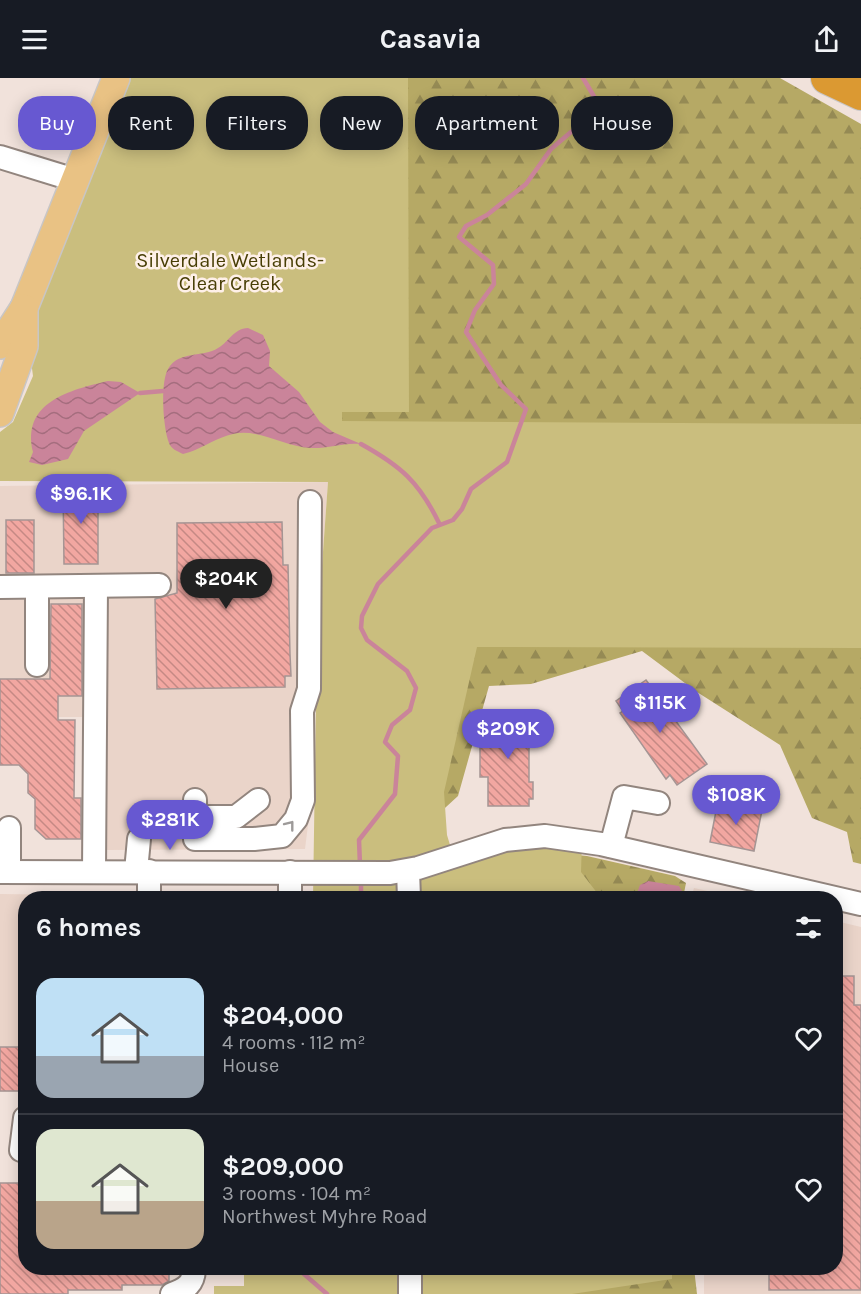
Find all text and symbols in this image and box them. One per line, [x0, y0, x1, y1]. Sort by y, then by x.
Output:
icon: menu [18, 23, 51, 56]
text: Casavia [380, 23, 481, 55]
icon: share [810, 23, 843, 56]
chip: Buy [18, 96, 96, 150]
chip: Rent [108, 96, 194, 150]
chip: Filters [206, 96, 308, 150]
chip: New [320, 96, 403, 150]
chip: Apartment [415, 96, 559, 150]
chip: House [571, 96, 673, 150]
park label: Silverdale Wetlands- Clear Creek [136, 249, 324, 295]
pin: $96.1K [32, 474, 130, 525]
text: $96.1K [50, 482, 112, 505]
pin: $204K [184, 559, 268, 610]
text: $204K [194, 567, 258, 590]
pin: $115K [618, 683, 702, 734]
text: $115K [634, 691, 686, 714]
pin: $209K [466, 709, 550, 760]
text: $209K [476, 717, 540, 740]
pin: $108K [694, 775, 778, 826]
text: $108K [706, 783, 766, 806]
pin: $281K [128, 800, 212, 851]
text: $281K [140, 808, 200, 831]
one-way arrow [283, 821, 294, 832]
icon: filters [792, 911, 825, 944]
text: 6 homes [36, 912, 141, 943]
text: $204,000 [222, 1000, 343, 1031]
icon: home [84, 1002, 156, 1074]
icon: heart [792, 1022, 825, 1055]
text: 4 rooms · 112 m² [222, 1031, 366, 1054]
text: House [222, 1054, 279, 1077]
text: $209,000 [222, 1151, 344, 1182]
icon: home [84, 1153, 156, 1225]
icon: heart [792, 1173, 825, 1206]
text: 3 rooms · 104 m² [222, 1182, 371, 1205]
text: Northwest Myhre Road [222, 1205, 428, 1228]

